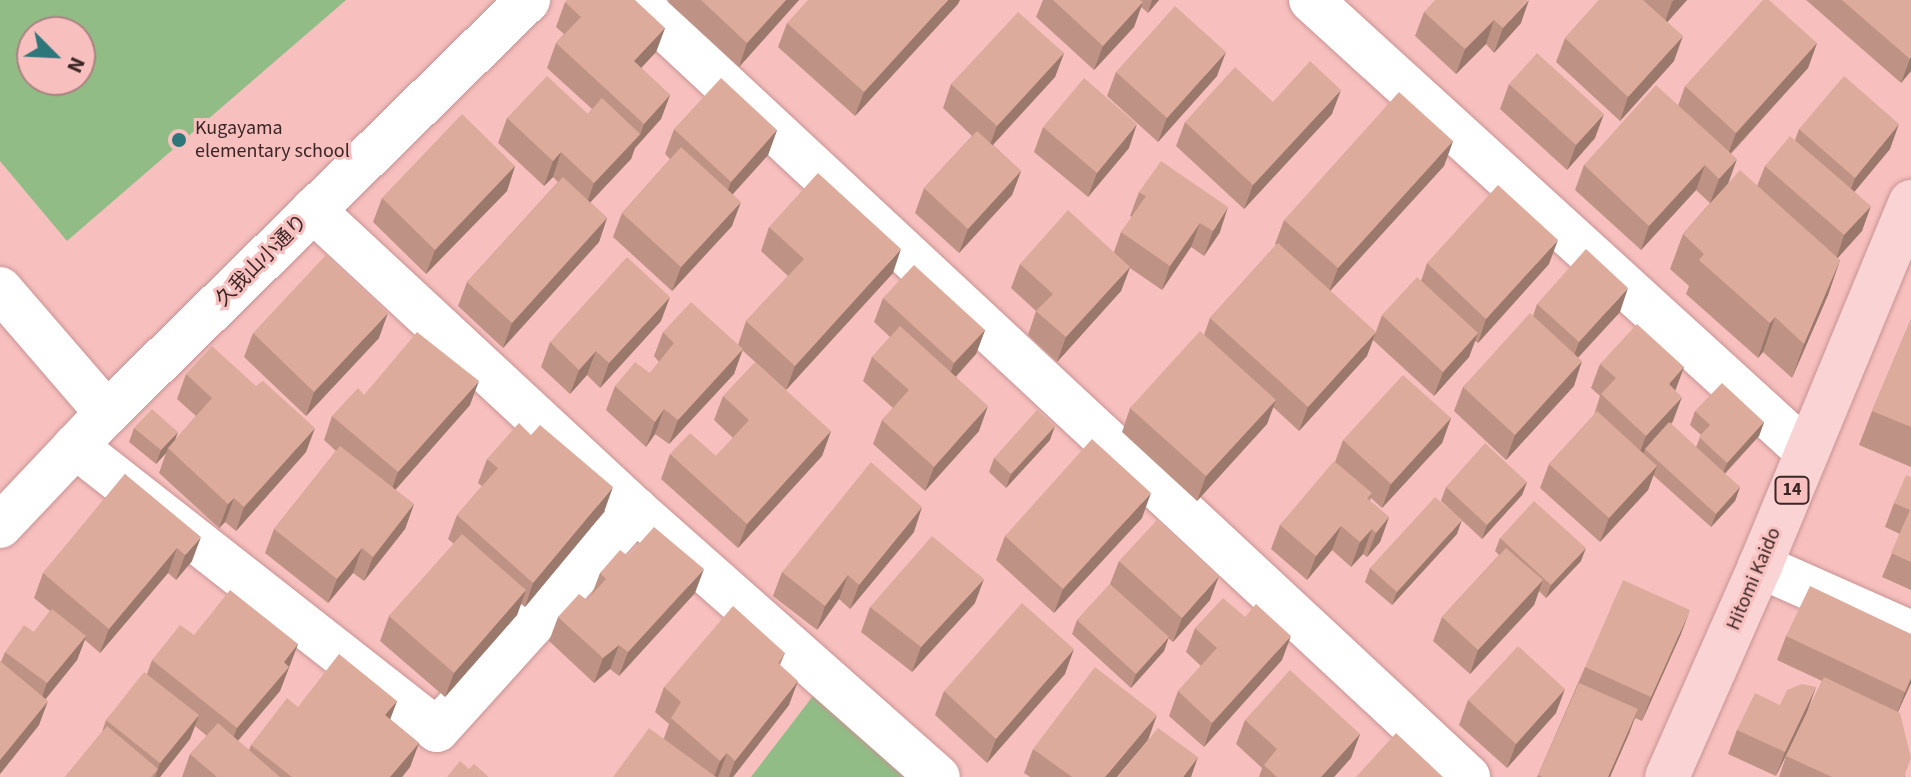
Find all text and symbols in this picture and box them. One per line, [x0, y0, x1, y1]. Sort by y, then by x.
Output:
north arrow [16, 16, 96, 96]
text: N [59, 52, 94, 78]
place label: Kugayama elementary school [195, 116, 350, 163]
marker: Kugayama elementary school [170, 131, 188, 149]
street label: 久我山小通り [211, 210, 313, 312]
road number: 14 [1774, 476, 1810, 504]
street label: Hitomi Kaido [1722, 524, 1786, 634]

